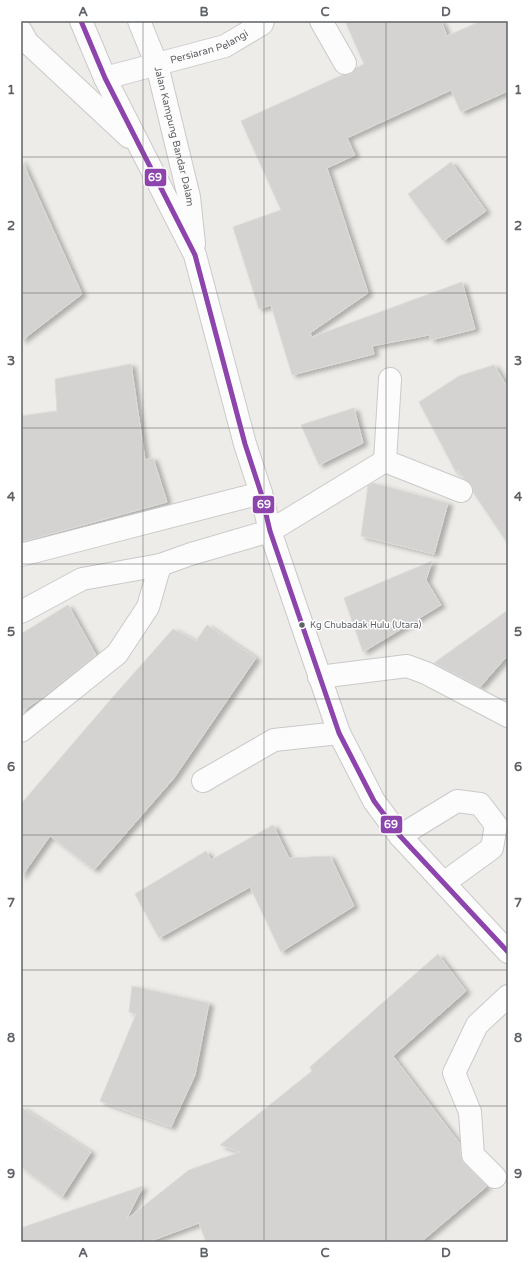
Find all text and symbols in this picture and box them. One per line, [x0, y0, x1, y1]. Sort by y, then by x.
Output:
text: A [78, 4, 88, 20]
text: B [199, 4, 209, 20]
text: C [320, 4, 330, 20]
text: D [441, 4, 451, 20]
street label: Persiaran Pelangi [169, 28, 250, 66]
street label: Jalan Kampung Bandar Dalam [152, 65, 196, 207]
text: 1 [7, 82, 15, 98]
text: 1 [514, 82, 522, 98]
line badge: 69 [144, 168, 167, 187]
text: 69 [148, 171, 162, 184]
text: 2 [7, 218, 15, 234]
text: 2 [514, 218, 522, 234]
text: 3 [7, 353, 15, 369]
text: 3 [514, 353, 522, 369]
text: 4 [7, 489, 16, 505]
text: 4 [514, 489, 523, 505]
line badge: 69 [252, 495, 275, 514]
text: 69 [257, 498, 271, 511]
marker: Kg Chubadak Hulu (Utara) [297, 620, 307, 630]
place label: Kg Chubadak Hulu (Utara) [310, 620, 421, 631]
text: 5 [7, 624, 15, 640]
text: 5 [514, 624, 522, 640]
text: 6 [7, 759, 15, 775]
text: 6 [514, 759, 522, 775]
line badge: 69 [380, 815, 403, 834]
text: 69 [384, 818, 398, 831]
text: 7 [7, 895, 15, 911]
text: 7 [514, 895, 522, 911]
text: 8 [7, 1030, 15, 1046]
text: 8 [514, 1030, 522, 1046]
text: 9 [7, 1166, 15, 1182]
text: 9 [514, 1166, 522, 1182]
text: A [78, 1245, 88, 1261]
text: B [199, 1245, 209, 1261]
text: C [320, 1245, 330, 1261]
text: D [441, 1245, 451, 1261]

